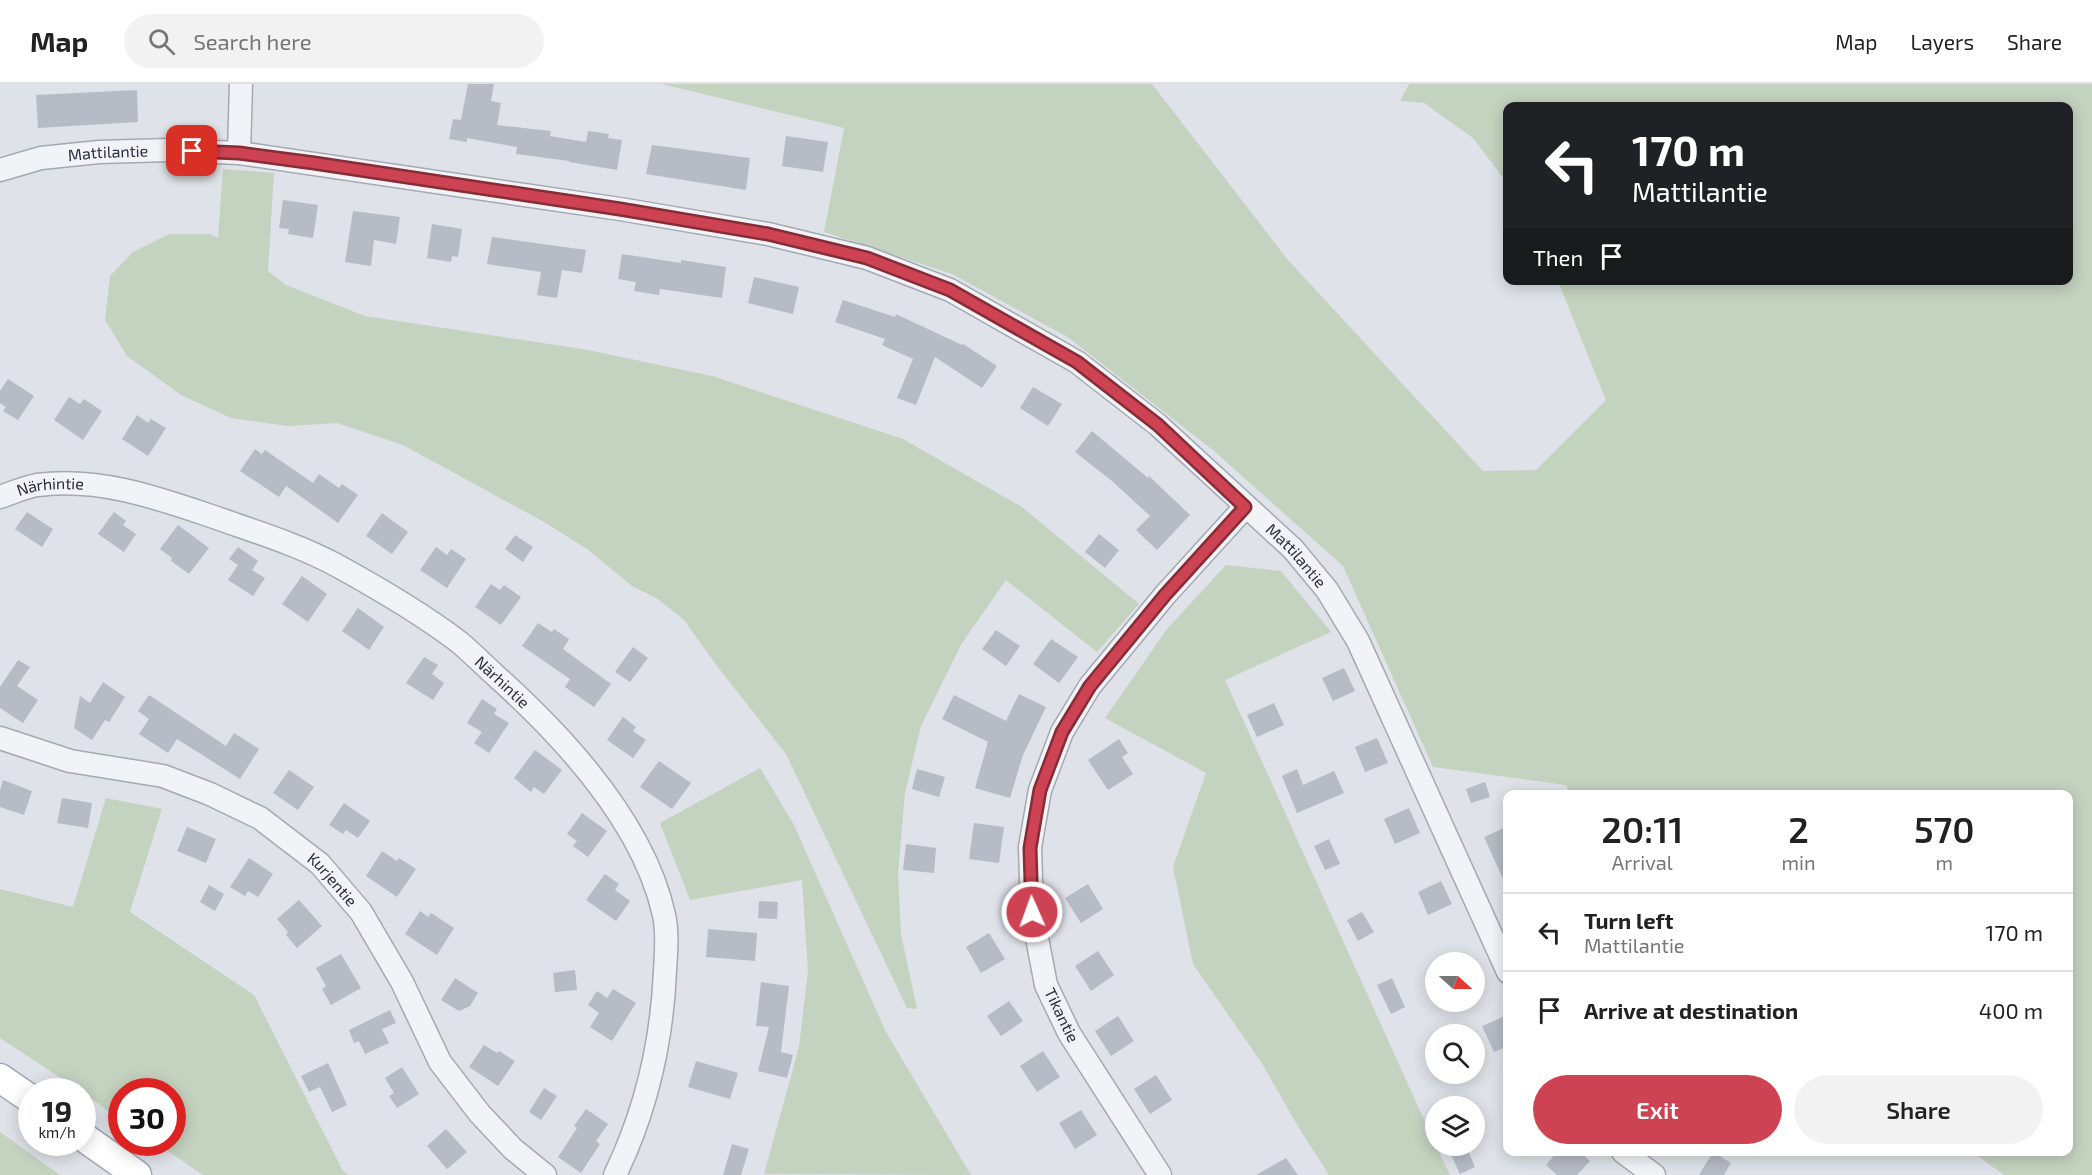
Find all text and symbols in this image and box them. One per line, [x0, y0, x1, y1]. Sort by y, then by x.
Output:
search box [124, 14, 544, 68]
text: Map [30, 24, 88, 58]
icon: search [145, 25, 178, 58]
text: Search here [193, 28, 312, 54]
text: Map [1835, 29, 1877, 54]
text: Layers [1910, 29, 1974, 54]
text: Share [2007, 29, 2062, 54]
text: 170 m [1632, 124, 1745, 174]
pin [166, 125, 217, 176]
icon: left [1533, 126, 1611, 204]
icon: arrive [175, 134, 208, 167]
street label: Mattilantie [67, 141, 148, 164]
text: Mattilantie [1632, 175, 1768, 207]
icon: arrive [1595, 240, 1628, 273]
text: Then [1533, 244, 1583, 270]
street label: Närhintie [14, 473, 84, 499]
street label: Mattilantie [1262, 519, 1331, 591]
street label: Närhintie [472, 652, 534, 712]
text: 20:11 [1601, 807, 1683, 850]
text: 2 [1788, 807, 1809, 850]
text: 570 [1914, 807, 1975, 850]
street label: Kurjentie [304, 848, 362, 910]
text: Arrival [1612, 850, 1673, 874]
text: min [1782, 850, 1816, 874]
text: m [1936, 850, 1953, 874]
position arrow [1000, 880, 1064, 944]
text: Turn left [1584, 907, 1673, 933]
icon: left [1533, 916, 1566, 949]
text: 170 m [1986, 919, 2043, 945]
text: Mattilantie [1584, 933, 1685, 957]
north arrow [1425, 952, 1485, 1012]
map controls [1425, 952, 1485, 1156]
street label: Tikantie [1041, 984, 1084, 1045]
icon: arrive [1533, 994, 1566, 1027]
text: Arrive at destination [1584, 997, 1798, 1023]
text: 400 m [1979, 997, 2043, 1023]
button: search [1425, 1024, 1485, 1084]
button: Exit [1533, 1075, 1782, 1144]
button: Share [1794, 1075, 2043, 1144]
speed limit sign: 30 [108, 1078, 186, 1156]
text: 19 [42, 1092, 72, 1128]
button: layers [1425, 1096, 1485, 1156]
text: km/h [38, 1123, 76, 1141]

